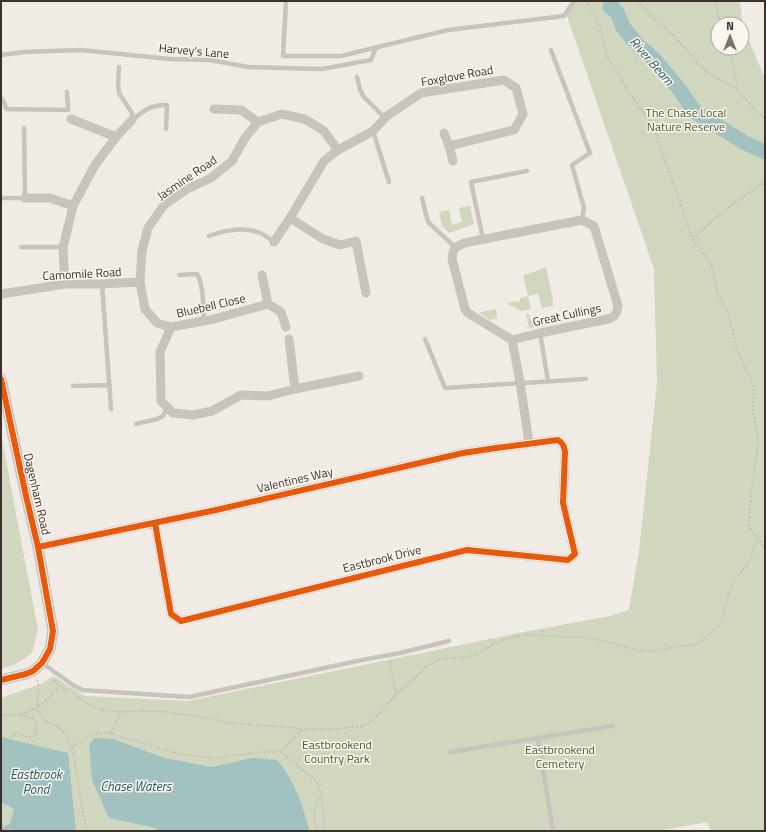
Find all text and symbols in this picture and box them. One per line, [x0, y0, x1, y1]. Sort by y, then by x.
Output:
north arrow [710, 16, 750, 56]
text: N [726, 18, 734, 34]
water label: River Beam [625, 32, 679, 90]
street label: Harvey's Lane [158, 38, 230, 63]
street label: Foxglove Road [419, 60, 495, 91]
park label: The Chase Local Nature Reserve [646, 103, 726, 136]
street label: Jasmine Road [153, 150, 221, 205]
street label: Camomile Road [42, 262, 122, 285]
street label: Bluebell Close [174, 288, 247, 323]
street label: Great Cullings [531, 298, 603, 331]
street label: Dagenham Road [19, 451, 56, 537]
street label: Valentines Way [255, 461, 335, 498]
street label: Eastbrook Drive [341, 540, 423, 577]
park label: Eastbrookend Country Park [302, 735, 372, 768]
park label: Eastbrookend Cemetery [525, 740, 595, 773]
water label: Eastbrook Pond [10, 764, 64, 799]
water label: Chase Waters [101, 776, 173, 796]

